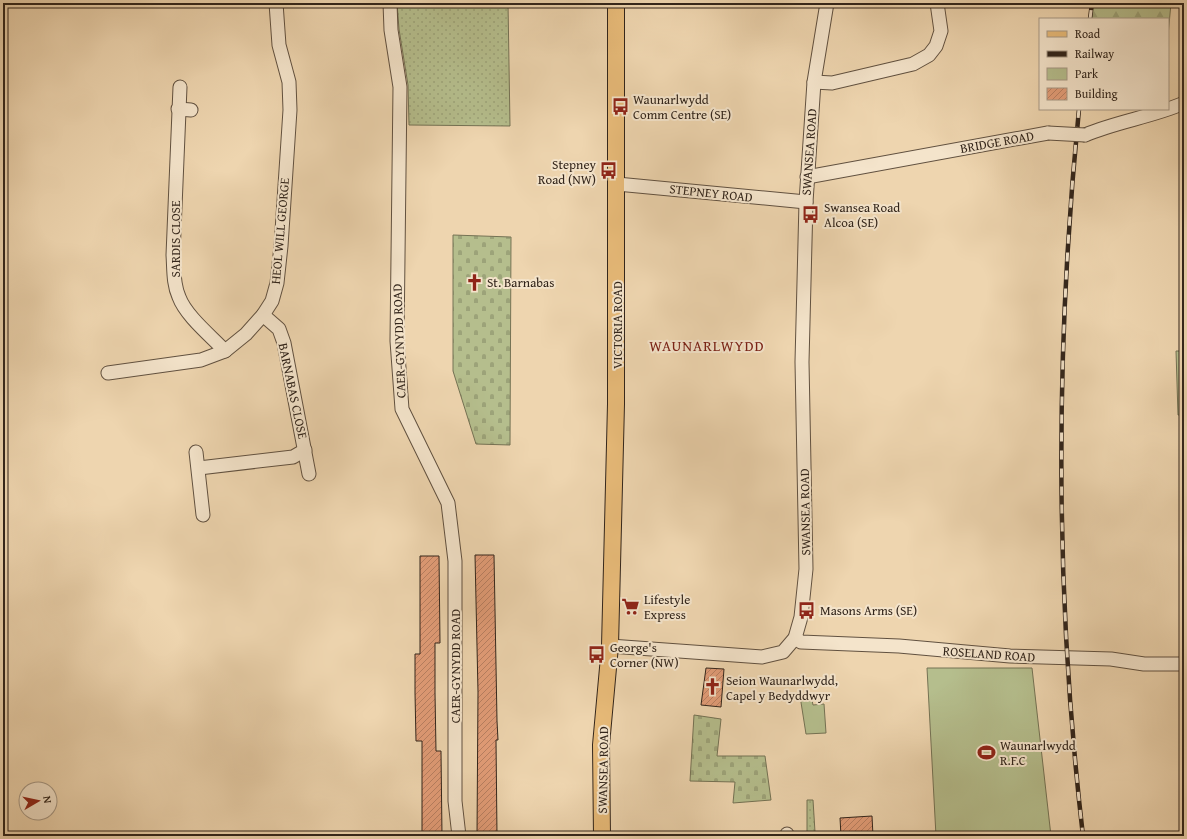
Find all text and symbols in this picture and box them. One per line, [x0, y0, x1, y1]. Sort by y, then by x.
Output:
legend [1039, 18, 1169, 110]
text: Road [1075, 25, 1101, 42]
text: Railway [1075, 45, 1114, 62]
text: Park [1075, 65, 1099, 82]
text: Building [1075, 85, 1118, 102]
place label: Waunarlwydd Comm Centre (SE) [633, 90, 731, 124]
bus stop icon: Waunarlwydd Comm Centre (SE) [610, 96, 630, 116]
street label: SWANSEA ROAD [796, 108, 822, 196]
street label: BRIDGE ROAD [959, 126, 1036, 158]
place label: Stepney Road (NW) [538, 155, 597, 189]
bus stop icon: Stepney Road (NW) [599, 161, 619, 181]
street label: HEOL WILL GEORGE [266, 177, 294, 285]
street label: STEPNEY ROAD [668, 179, 754, 207]
place label: Swansea Road Alcoa (SE) [824, 198, 900, 232]
street label: SARDIS CLOSE [166, 200, 185, 278]
bus stop icon: Swansea Road Alcoa (SE) [801, 204, 821, 224]
church icon: St. Barnabas [464, 272, 484, 292]
place label: St. Barnabas [487, 273, 554, 292]
street label: VICTORIA ROAD [608, 281, 627, 369]
street label: CAER-GYNYDD ROAD [388, 283, 410, 398]
district label: WAUNARLWYDD [649, 335, 765, 356]
street label: BARNABAS CLOSE [274, 341, 313, 441]
street label: SWANSEA ROAD [795, 468, 815, 556]
place label: Lifestyle Express [644, 590, 690, 624]
supermarket icon: Lifestyle Express [621, 596, 641, 616]
bus stop icon: Masons Arms (SE) [797, 600, 817, 620]
place label: Masons Arms (SE) [820, 601, 917, 620]
street label: CAER-GYNYDD ROAD [446, 609, 465, 723]
place label: George's Corner (NW) [610, 638, 679, 672]
street label: ROSELAND ROAD [942, 641, 1036, 667]
bus stop icon: George's Corner (NW) [587, 644, 607, 664]
place label: Seion Waunarlwydd, Capel y Bedyddwyr [726, 671, 838, 705]
church icon: Seion Waunarlwydd, Capel y Bedyddwyr [703, 677, 723, 697]
street label: SWANSEA ROAD [593, 726, 613, 814]
place label: Waunarlwydd R.F.C [1000, 736, 1076, 770]
sports icon: Waunarlwydd R.F.C [977, 742, 997, 762]
north arrow [18, 781, 58, 821]
text: N [39, 795, 56, 805]

